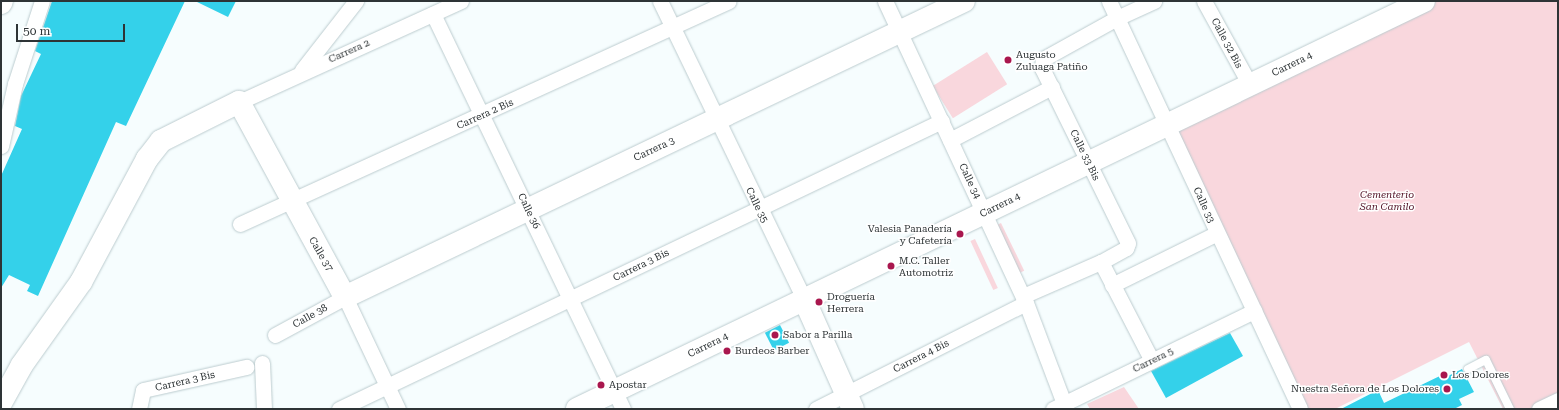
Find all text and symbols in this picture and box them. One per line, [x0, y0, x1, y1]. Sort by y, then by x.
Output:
scale bar [18, 16, 127, 42]
street label: Calle 32 Bis [1209, 16, 1245, 70]
text: 50 m [23, 24, 50, 38]
street label: Carrera 2 [327, 37, 371, 65]
place label: Augusto Zuluaga Patiño [1016, 48, 1088, 72]
street label: Carrera 4 [1270, 49, 1314, 79]
marker: Augusto Zuluaga Patiño [1003, 55, 1013, 65]
street label: Carrera 2 Bis [455, 96, 515, 132]
street label: Calle 33 Bis [1068, 128, 1102, 182]
street label: Carrera 3 [632, 134, 676, 164]
street label: Calle 34 [957, 161, 983, 201]
street label: Calle 35 [743, 185, 771, 225]
street label: Calle 33 [1191, 185, 1217, 225]
park label: Cementerio San Camilo [1360, 188, 1414, 212]
street label: Carrera 4 [978, 190, 1022, 220]
street label: Calle 36 [515, 191, 543, 231]
place label: Valesia Panadería y Cafetería [868, 222, 952, 246]
marker: Valesia Panadería y Cafetería [955, 229, 965, 239]
street label: Calle 37 [306, 235, 336, 273]
street label: Carrera 3 Bis [611, 246, 671, 284]
place label: M.C. Taller Automotriz [899, 254, 953, 278]
marker: M.C. Taller Automotriz [886, 261, 896, 271]
place label: Droguería Herrera [827, 290, 875, 314]
marker: Droguería Herrera [814, 297, 824, 307]
street label: Calle 38 [290, 302, 330, 330]
place label: Sabor a Parilla [783, 329, 852, 341]
street label: Carrera 4 [686, 330, 730, 360]
marker: Sabor a Parilla [770, 330, 780, 340]
street label: Carrera 4 Bis [891, 337, 951, 375]
place label: Burdeos Barber [735, 345, 809, 357]
street label: Carrera 5 [1131, 345, 1175, 375]
marker: Burdeos Barber [722, 346, 732, 356]
street label: Carrera 3 Bis [154, 368, 216, 394]
place label: Los Dolores [1452, 369, 1509, 381]
marker: Los Dolores [1439, 370, 1449, 380]
place label: Apostar [609, 379, 647, 391]
marker: Apostar [596, 380, 606, 390]
place label: Nuestra Señora de Los Dolores [1291, 383, 1439, 395]
marker: Nuestra Señora de Los Dolores [1442, 384, 1452, 394]

